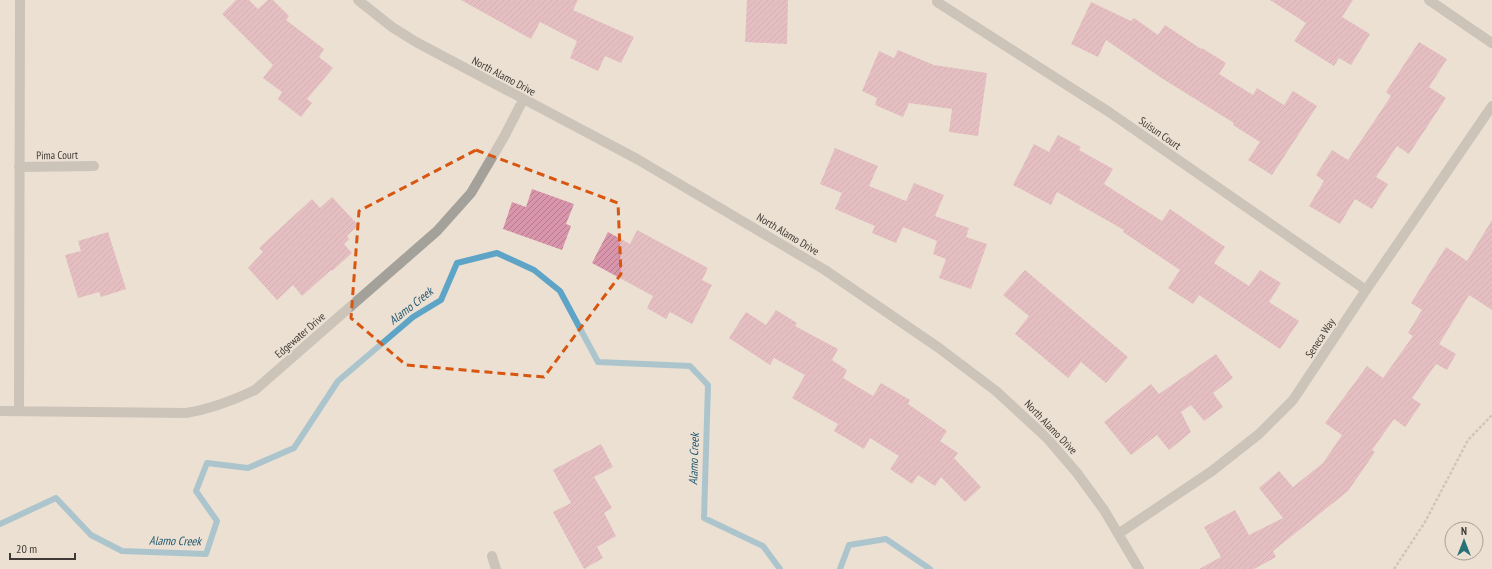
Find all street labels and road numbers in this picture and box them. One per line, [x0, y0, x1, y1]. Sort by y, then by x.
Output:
street label: North Alamo Drive [470, 53, 539, 99]
street label: Suisun Court [1136, 113, 1184, 153]
street label: Pima Court [36, 148, 78, 162]
street label: North Alamo Drive [754, 210, 822, 258]
street label: Edgewater Drive [272, 309, 328, 361]
street label: Seneca Way [1302, 315, 1338, 360]
street label: North Alamo Drive [1022, 397, 1081, 457]

